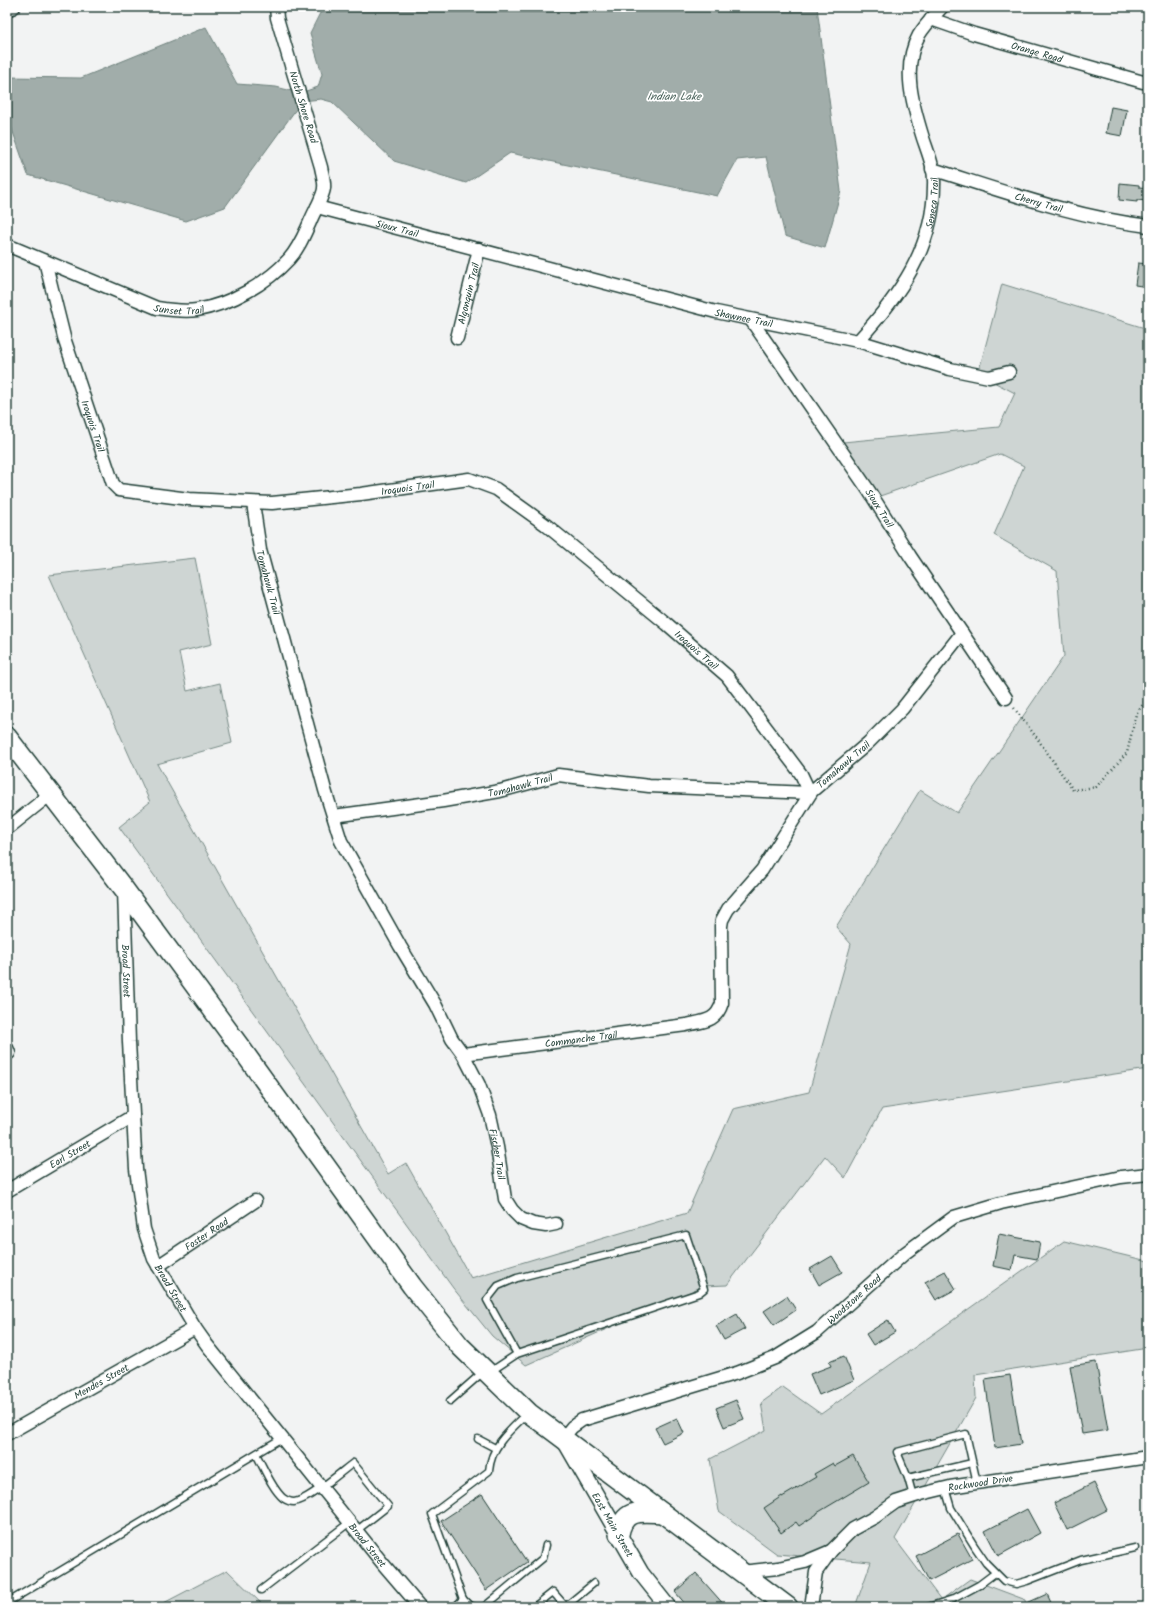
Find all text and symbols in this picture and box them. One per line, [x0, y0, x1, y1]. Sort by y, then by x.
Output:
street label: Orange Road [1009, 38, 1065, 68]
street label: North Shore Road [284, 69, 322, 146]
water label: Indian Lake [647, 88, 702, 106]
street label: Seneca Trail [922, 176, 943, 230]
street label: Cherry Trail [1013, 189, 1065, 218]
street label: Sioux Trail [374, 216, 421, 243]
street label: Algonquin Trail [454, 261, 484, 326]
street label: Sunset Trail [151, 300, 207, 320]
street label: Shawnee Trail [713, 305, 775, 332]
street label: Iroquois Trail [76, 398, 109, 455]
street label: Iroquois Trail [380, 477, 436, 500]
street label: Sioux Trail [861, 486, 898, 532]
street label: Tomahawk Trail [251, 548, 284, 617]
street label: Iroquois Trail [670, 627, 722, 675]
street label: Tomahawk Trail [813, 737, 875, 793]
street label: Tomahawk Trail [487, 770, 555, 802]
street label: Broad Street [117, 944, 135, 998]
street label: Commanche Trail [544, 1027, 619, 1052]
street label: Fischer Trail [484, 1127, 509, 1182]
street label: Earl Street [47, 1136, 94, 1173]
street label: Foster Road [182, 1213, 233, 1255]
street label: Broad Street [150, 1261, 191, 1315]
street label: Woodstone Road [824, 1270, 886, 1329]
street label: Mendes Street [71, 1360, 132, 1404]
street label: Rockwood Drive [947, 1471, 1015, 1496]
street label: East Main Street [587, 1490, 637, 1560]
street label: Broad Street [344, 1520, 390, 1571]

